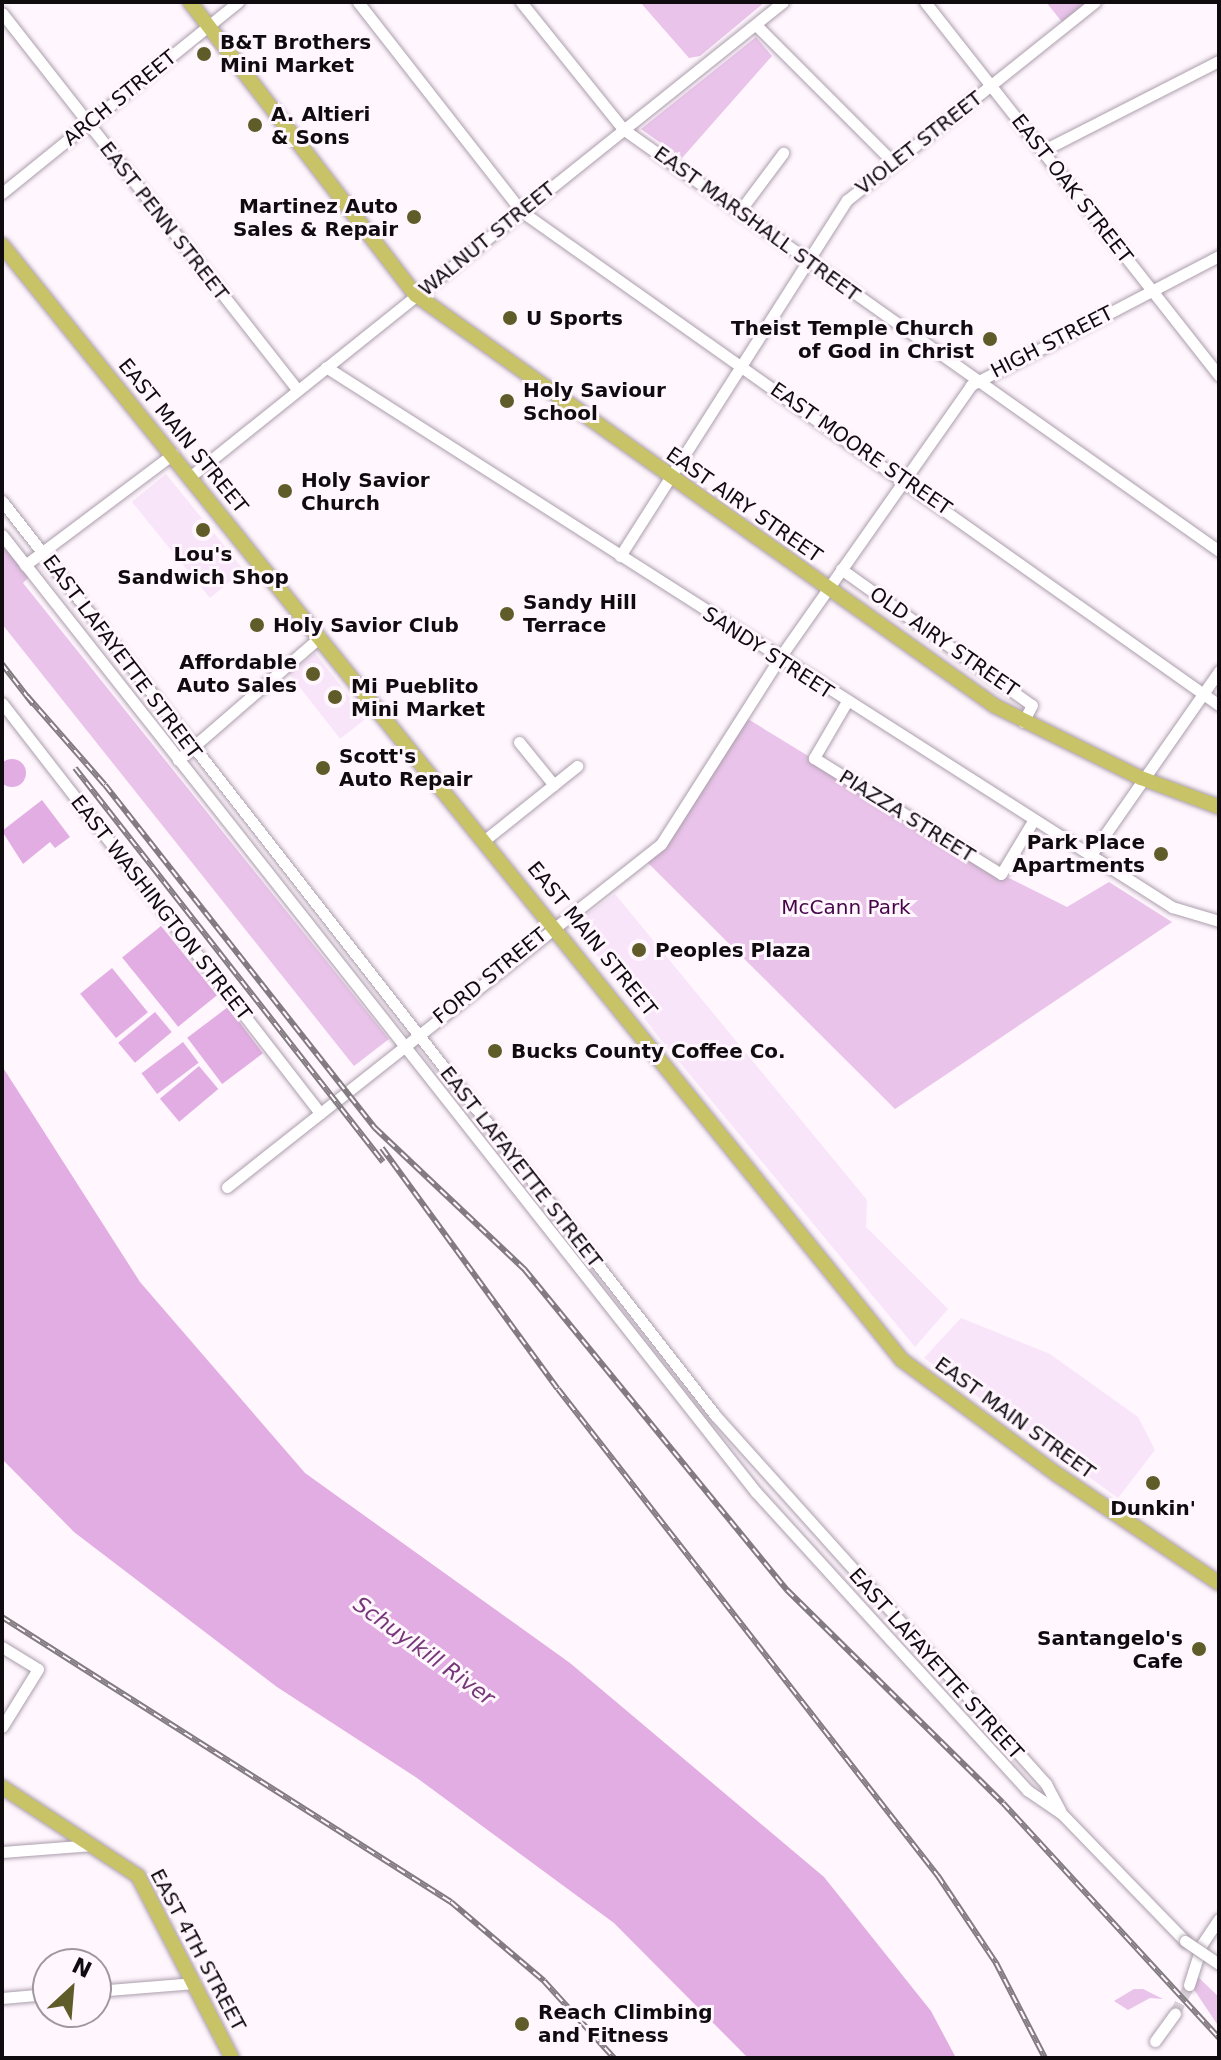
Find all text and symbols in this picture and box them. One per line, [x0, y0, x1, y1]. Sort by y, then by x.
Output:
place label: B&T Brothers Mini Market [220, 30, 371, 77]
street label: ARCH STREET [59, 45, 181, 151]
marker: B&T Brothers Mini Market [195, 45, 213, 63]
street label: VIOLET STREET [851, 86, 987, 200]
place label: A. Altieri & Sons [271, 102, 370, 149]
street label: EAST OAK STREET [1006, 110, 1138, 268]
marker: A. Altieri & Sons [246, 116, 264, 134]
street label: EAST PENN STREET [95, 137, 233, 305]
street label: EAST MARSHALL STREET [649, 141, 865, 307]
street label: WALNUT STREET [414, 177, 560, 301]
place label: Martinez Auto Sales & Repair [233, 194, 398, 241]
marker: Martinez Auto Sales & Repair [405, 208, 423, 226]
street label: HIGH STREET [987, 301, 1117, 383]
place label: U Sports [526, 306, 623, 330]
marker: U Sports [501, 309, 519, 327]
place label: Theist Temple Church of God in Christ [731, 316, 974, 363]
marker: Theist Temple Church of God in Christ [981, 330, 999, 348]
street label: EAST MAIN STREET [113, 354, 253, 518]
street label: EAST MOORE STREET [766, 377, 956, 521]
place label: Holy Saviour School [523, 378, 666, 425]
marker: Holy Saviour School [498, 392, 516, 410]
street label: EAST AIRY STREET [661, 442, 827, 568]
place label: Holy Savior Church [301, 468, 430, 515]
marker: Holy Savior Church [276, 482, 294, 500]
marker: Lou's Sandwich Shop [194, 521, 212, 539]
place label: Lou's Sandwich Shop [117, 542, 289, 589]
street label: EAST LAFAYETTE STREET [38, 550, 206, 764]
street label: OLD AIRY STREET [865, 582, 1023, 702]
place label: Sandy Hill Terrace [523, 590, 637, 637]
street label: SANDY STREET [698, 602, 838, 704]
marker: Sandy Hill Terrace [498, 605, 516, 623]
place label: Holy Savior Club [273, 613, 459, 637]
marker: Holy Savior Club [248, 616, 266, 634]
place label: Affordable Auto Sales [177, 650, 297, 697]
marker: Affordable Auto Sales [304, 665, 322, 683]
place label: Mi Pueblito Mini Market [351, 674, 485, 721]
marker: Mi Pueblito Mini Market [326, 688, 344, 706]
place label: Scott's Auto Repair [339, 744, 472, 791]
marker: Scott's Auto Repair [314, 759, 332, 777]
street label: PIAZZA STREET [835, 765, 979, 867]
street label: EAST WASHINGTON STREET [66, 791, 256, 1025]
place label: Park Place Apartments [1012, 830, 1145, 877]
marker: Park Place Apartments [1152, 845, 1170, 863]
street label: EAST MAIN STREET [522, 857, 662, 1021]
park label: McCann Park [781, 895, 911, 919]
street label: FORD STREET [428, 923, 552, 1029]
place label: Peoples Plaza [655, 938, 811, 962]
marker: Peoples Plaza [630, 941, 648, 959]
place label: Bucks County Coffee Co. [511, 1039, 786, 1063]
marker: Bucks County Coffee Co. [486, 1042, 504, 1060]
street label: EAST LAFAYETTE STREET [435, 1062, 607, 1272]
street label: EAST MAIN STREET [930, 1352, 1100, 1484]
marker: Dunkin' [1144, 1474, 1162, 1492]
place label: Dunkin' [1110, 1496, 1196, 1520]
street label: EAST LAFAYETTE STREET [844, 1563, 1028, 1765]
water label: Schuylkill River [348, 1591, 500, 1711]
place label: Santangelo's Cafe [1037, 1626, 1183, 1673]
marker: Santangelo's Cafe [1190, 1640, 1208, 1658]
street label: EAST 4TH STREET [145, 1865, 251, 2035]
north arrow [32, 1948, 112, 2028]
text: N [68, 1953, 96, 1983]
place label: Reach Climbing and Fitness [538, 2000, 712, 2047]
marker: Reach Climbing and Fitness [513, 2015, 531, 2033]

